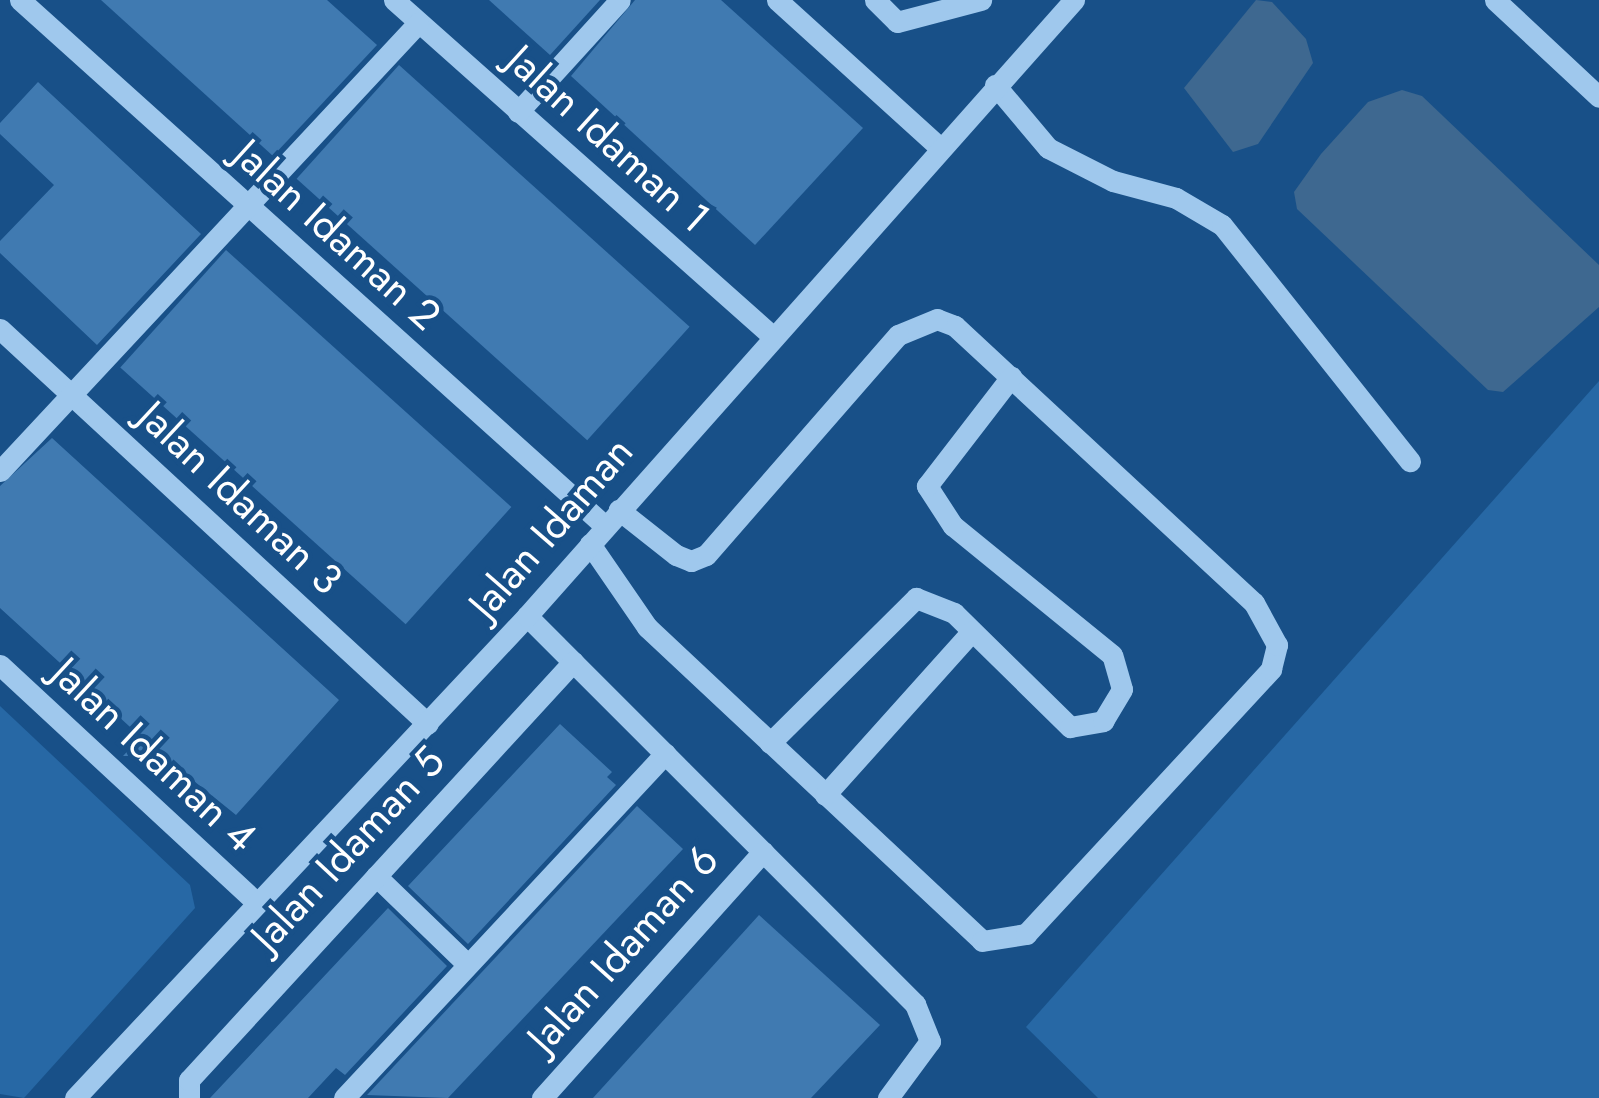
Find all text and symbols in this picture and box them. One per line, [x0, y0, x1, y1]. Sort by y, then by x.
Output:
street label: Jalan Idaman 1 [496, 35, 720, 243]
street label: Jalan Idaman 2 [223, 129, 451, 341]
street label: Jalan Idaman 3 [128, 391, 352, 605]
street label: Jalan Idaman [458, 427, 644, 629]
street label: Jalan Idaman 4 [41, 647, 267, 863]
street label: Jalan Idaman 5 [241, 737, 455, 961]
street label: Jalan Idaman 6 [517, 835, 729, 1063]

